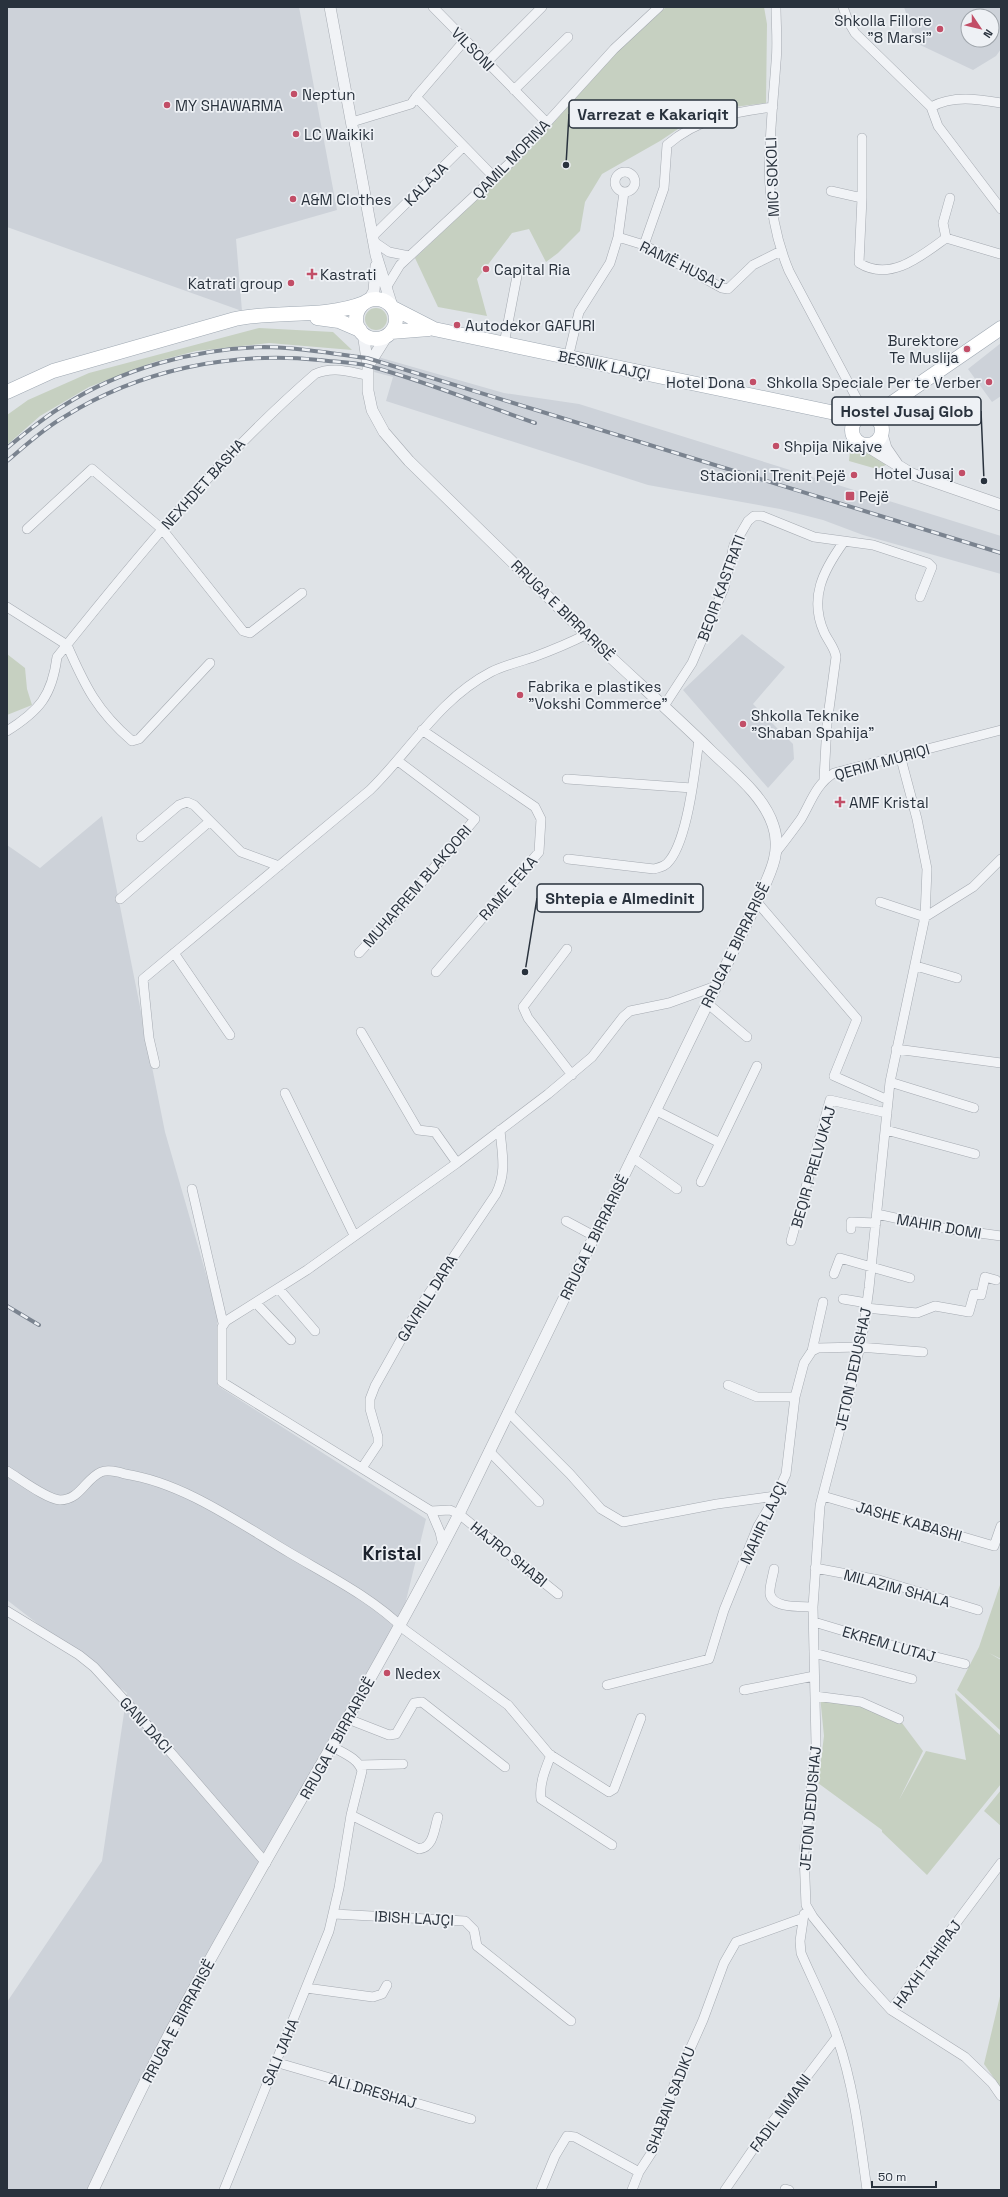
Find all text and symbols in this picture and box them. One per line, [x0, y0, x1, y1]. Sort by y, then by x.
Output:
north arrow [960, 8, 1000, 48]
place label: Shkolla Fillore "8 Marsi" [834, 11, 932, 47]
street label: VILSONI [447, 23, 499, 75]
marker: Shkolla Fillore "8 Marsi" [935, 24, 945, 34]
text: N [980, 27, 996, 41]
place label: Neptun [302, 85, 355, 104]
marker: Neptun [289, 89, 299, 99]
place label: MY SHAWARMA [175, 96, 284, 115]
marker: MY SHAWARMA [162, 100, 172, 110]
callout: Varrezat e Kakariqit [569, 100, 737, 128]
text: Varrezat e Kakariqit [577, 104, 729, 125]
street label: QAMIL MORINA [468, 115, 554, 203]
place label: LC Waikiki [304, 125, 374, 144]
marker: LC Waikiki [291, 129, 301, 139]
street label: MIC SOKOLI [761, 137, 783, 217]
street label: KALAJA [400, 158, 452, 210]
place label: A&M Clothes [301, 190, 392, 209]
marker: A&M Clothes [288, 194, 298, 204]
street label: RAMË HUSAJ [637, 236, 727, 294]
place label: Capital Ria [494, 260, 571, 279]
marker: Capital Ria [481, 264, 491, 274]
place label: Kastrati [320, 265, 376, 284]
marker: Kastrati [307, 269, 317, 279]
place label: Katrati group [188, 274, 283, 293]
marker: Katrati group [286, 278, 296, 288]
place label: Autodekor GAFURI [465, 316, 595, 335]
marker: Autodekor GAFURI [452, 320, 462, 330]
place label: Burektore Te Muslija [887, 331, 959, 367]
marker: Burektore Te Muslija [962, 344, 972, 354]
street label: BESNIK LAJÇI [556, 346, 652, 384]
place label: Hotel Dona [666, 373, 745, 392]
place label: Shkolla Speciale Per te Verber [767, 373, 981, 392]
marker: Hotel Dona [748, 377, 758, 387]
marker: Shkolla Speciale Per te Verber [984, 377, 994, 387]
callout: Hostel Jusaj Glob [832, 397, 981, 425]
text: Hostel Jusaj Glob [841, 401, 973, 422]
street label: NEXHDET BASHA [157, 434, 249, 534]
place label: Shpija Nikajve [784, 437, 883, 456]
marker: Shpija Nikajve [771, 441, 781, 451]
place label: Hotel Jusaj [874, 464, 954, 483]
place label: Stacioni i Trenit Pejë [700, 466, 846, 485]
marker: Hotel Jusaj [957, 468, 967, 478]
marker: Stacioni i Trenit Pejë [849, 470, 859, 480]
place label: Pejë [859, 487, 889, 506]
marker: Pejë [844, 490, 856, 502]
street label: BEQIR KASTRATI [693, 532, 749, 644]
street label: RRUGA E BIRRARISË [507, 556, 619, 664]
place label: Fabrika e plastikes "Vokshi Commerce" [528, 677, 668, 713]
marker: Fabrika e plastikes "Vokshi Commerce" [515, 690, 525, 700]
place label: Shkolla Teknike "Shaban Spahija" [751, 706, 874, 742]
marker: Shkolla Teknike "Shaban Spahija" [738, 719, 748, 729]
street label: QERIM MURIQI [832, 739, 932, 785]
place label: AMF Kristal [849, 793, 929, 812]
marker: AMF Kristal [834, 796, 846, 808]
street label: MUHARREM BLAKQORI [359, 821, 475, 951]
street label: RAME FEKA [475, 851, 542, 924]
street label: RRUGA E BIRRARISË [696, 879, 774, 1011]
callout: Shtepia e Almedinit [537, 884, 703, 912]
text: Shtepia e Almedinit [545, 888, 695, 909]
street label: BEQIR PRELVUKAJ [786, 1104, 840, 1230]
street label: RRUGA E BIRRARISË [555, 1171, 633, 1303]
street label: MAHIR DOMI [895, 1209, 983, 1243]
street label: GAVRILL DARA [393, 1251, 462, 1345]
street label: JETON DEDUSHAJ [831, 1306, 875, 1432]
street label: MAHIR LAJÇI [736, 1479, 790, 1567]
street label: JASHE KABASHI [854, 1497, 964, 1545]
street label: HAJRO SHABI [467, 1517, 551, 1591]
district label: Kristal [363, 1541, 421, 1566]
street label: MILAZIM SHALA [842, 1565, 953, 1611]
street label: EKREM LUTAJ [840, 1622, 938, 1666]
place label: Nedex [395, 1664, 441, 1683]
marker: Nedex [382, 1668, 392, 1678]
street label: RRUGA E BIRRARISË [295, 1674, 379, 1802]
street label: GANI DACI [116, 1693, 176, 1757]
street label: JETON DEDUSHAJ [795, 1745, 825, 1871]
street label: IBISH LAJÇI [374, 1906, 454, 1930]
street label: HAXHI TAHIRAJ [889, 1916, 965, 2012]
street label: RRUGA E BIRRARISË [137, 1956, 219, 2086]
street label: SALI JAHA [257, 2015, 303, 2089]
street label: SHABAN SADIKU [641, 2044, 699, 2156]
street label: ALI DRESHAJ [327, 2069, 419, 2113]
street label: FADIL NIMANI [745, 2070, 815, 2156]
scale bar [872, 2163, 936, 2189]
text: 50 m [878, 2169, 906, 2185]

